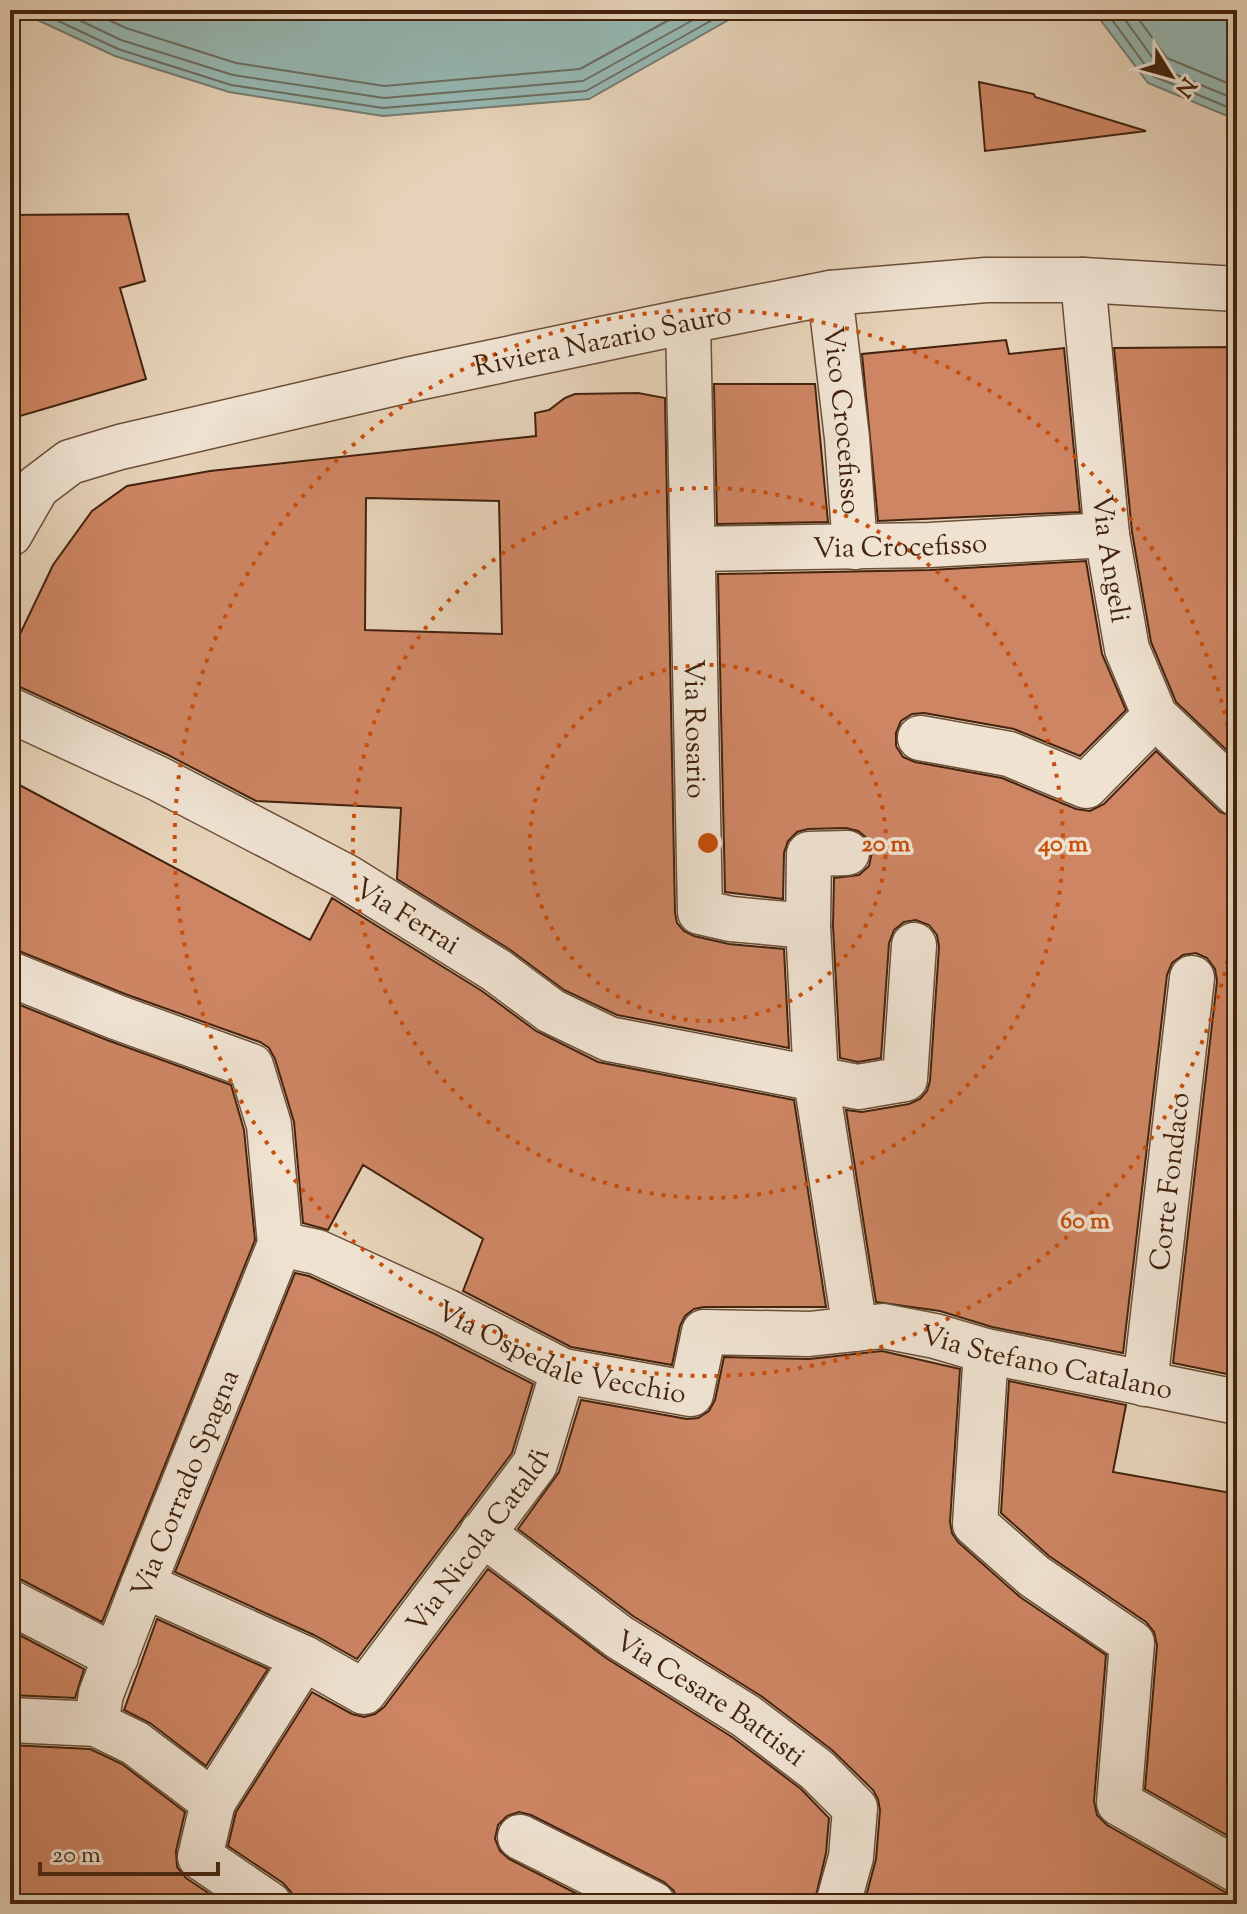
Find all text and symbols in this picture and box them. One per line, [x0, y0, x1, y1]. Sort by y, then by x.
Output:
north arrow [1131, 36, 1211, 116]
text: N [1166, 70, 1203, 103]
street label: Riviera Nazario Sauro [471, 296, 735, 388]
street label: Vico Crocefisso [811, 324, 870, 516]
street label: Via Angeli [1080, 493, 1139, 626]
street label: Via Crocefisso [813, 525, 988, 570]
street label: Via Rosario [672, 659, 715, 799]
text: 20 m [862, 828, 911, 862]
text: 40 m [1037, 828, 1088, 862]
centre of rings [694, 829, 722, 857]
street label: Via Ferrai [346, 870, 467, 966]
street label: Corte Fondaco [1141, 1090, 1202, 1273]
text: 60 m [1060, 1205, 1110, 1239]
street label: Via Ospedale Vecchio [429, 1292, 689, 1416]
street label: Via Stefano Catalano [917, 1317, 1176, 1411]
street label: Via Corrado Spagna [123, 1364, 251, 1604]
street label: Via Nicola Cataldi [398, 1444, 562, 1642]
street label: Via Cesare Battisti [606, 1622, 813, 1777]
scale bar [40, 1826, 218, 1876]
text: 20 m [52, 1839, 101, 1873]

